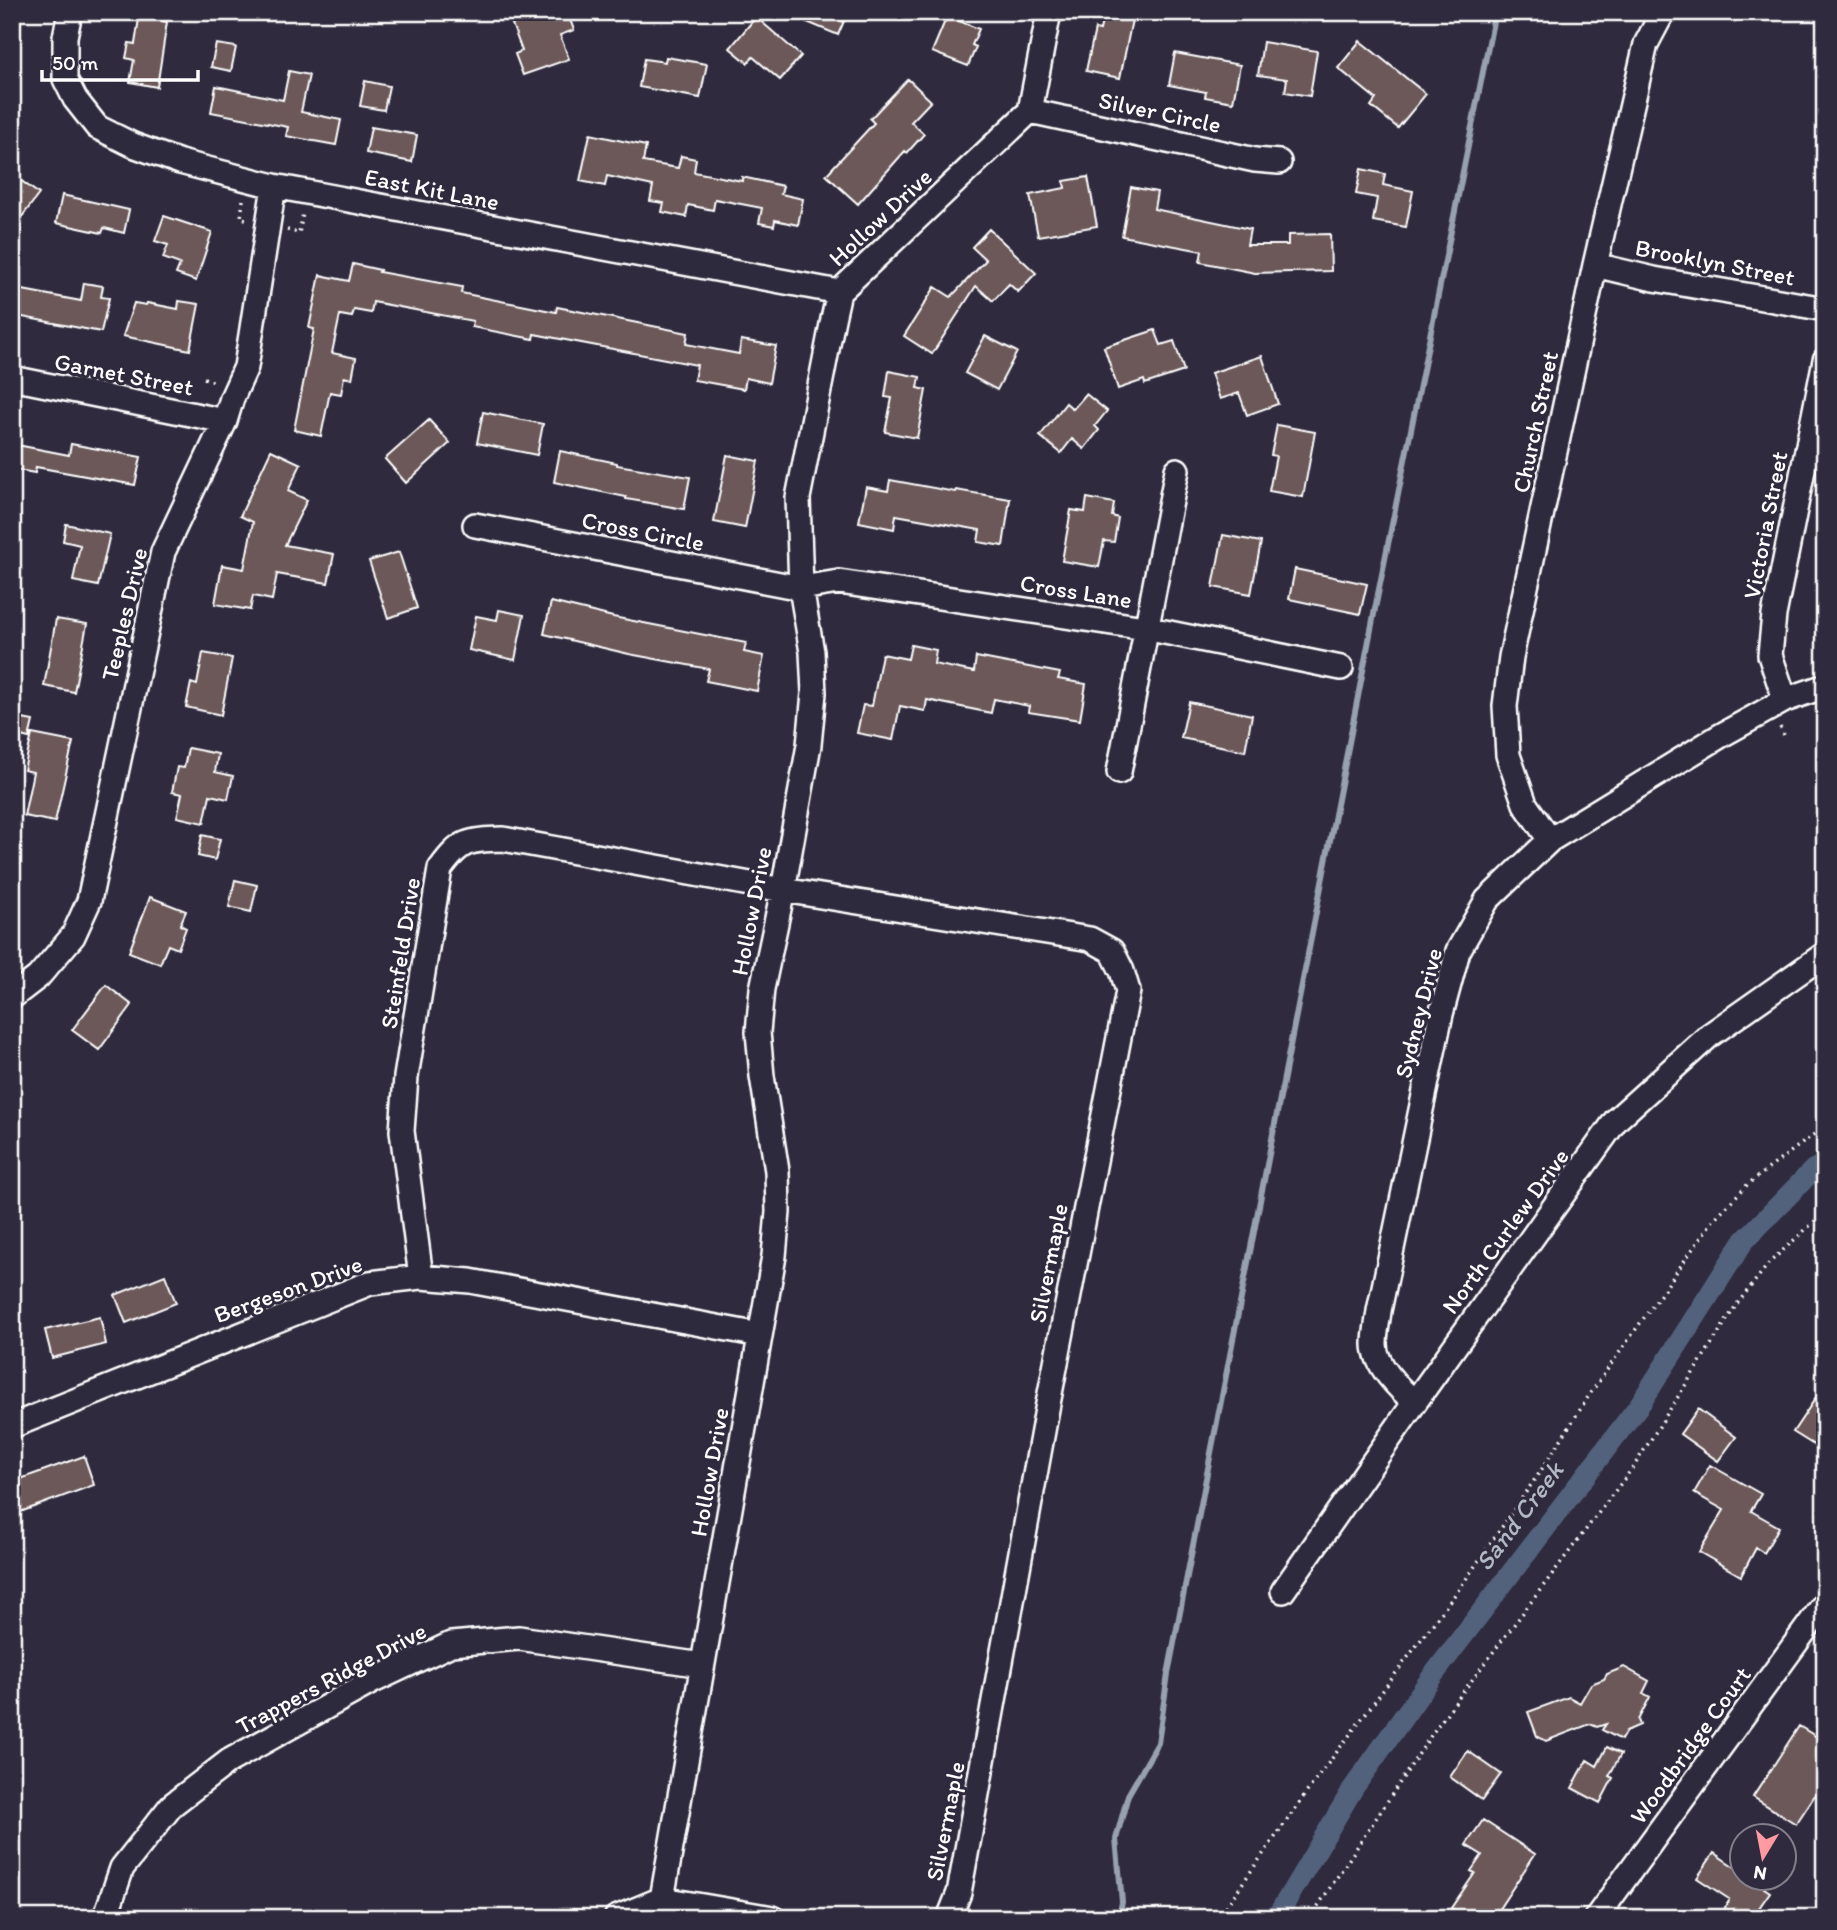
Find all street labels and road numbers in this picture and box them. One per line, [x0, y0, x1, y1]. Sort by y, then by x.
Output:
street label: Silver Circle [1096, 85, 1224, 139]
street label: East Kit Lane [362, 162, 502, 216]
street label: Hollow Drive [822, 162, 938, 272]
street label: Brooklyn Street [1633, 232, 1797, 292]
street label: Garnet Street [52, 346, 196, 402]
street label: Church Street [1506, 349, 1564, 495]
street label: Victoria Street [1736, 449, 1794, 601]
street label: Cross Circle [579, 505, 707, 557]
street label: Teeples Drive [95, 545, 153, 683]
street label: Cross Lane [1018, 568, 1134, 614]
street label: Hollow Drive [724, 844, 778, 978]
street label: Steinfeld Drive [374, 875, 426, 1031]
street label: Sydney Drive [1388, 945, 1448, 1081]
street label: North Curlew Drive [1435, 1143, 1575, 1319]
street label: Silvermaple [1022, 1201, 1074, 1325]
street label: Bergeson Drive [210, 1249, 366, 1329]
street label: Hollow Drive [683, 1405, 735, 1539]
street label: Trappers Ridge Drive [231, 1616, 431, 1740]
street label: Woodbridge Court [1623, 1661, 1757, 1829]
street label: Silvermaple [919, 1759, 971, 1883]

